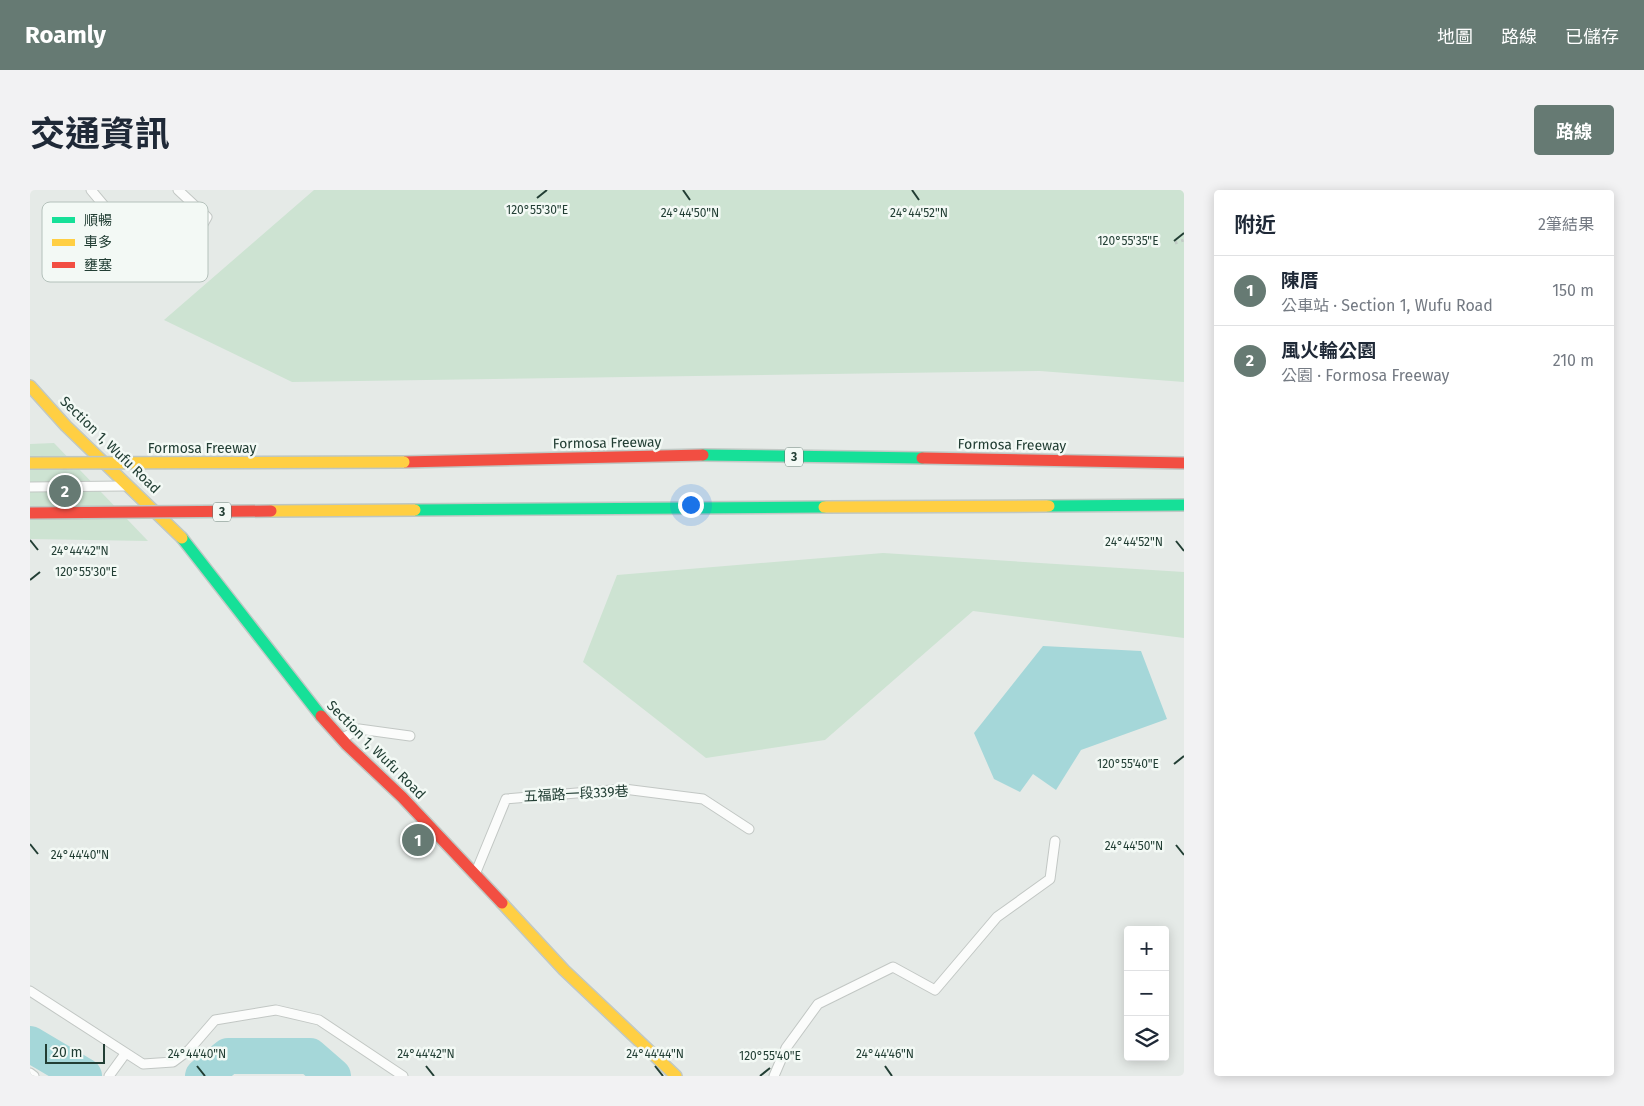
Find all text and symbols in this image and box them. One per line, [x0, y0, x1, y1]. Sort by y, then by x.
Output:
text: Roamly [25, 21, 106, 49]
text: 地圖 [1437, 26, 1473, 48]
text: 路線 [1501, 26, 1537, 48]
text: 已儲存 [1565, 26, 1619, 48]
button: 路線 [1534, 105, 1614, 155]
text: 交通資訊 [30, 113, 170, 155]
legend [42, 202, 208, 282]
text: 120°55'30"E [506, 203, 568, 217]
text: 24°44'50"N [661, 206, 719, 220]
text: 24°44'52"N [890, 206, 948, 220]
text: 順暢 [84, 212, 112, 229]
text: 附近 [1234, 212, 1276, 238]
text: 2筆結果 [1538, 215, 1594, 234]
text: 車多 [84, 234, 112, 251]
text: 120°55'35"E [1097, 234, 1159, 248]
text: 壅塞 [84, 257, 112, 274]
text: 陳厝 [1281, 269, 1319, 292]
text: 1 [1246, 281, 1254, 300]
text: 150 m [1552, 281, 1594, 300]
text: 公車站 · Section 1, Wufu Road [1281, 296, 1493, 315]
text: 風火輪公園 [1281, 339, 1376, 362]
text: 2 [1246, 351, 1254, 370]
text: 210 m [1553, 351, 1594, 370]
text: 公園 · Formosa Freeway [1281, 366, 1450, 385]
street label: Section 1, Wufu Road [56, 393, 164, 497]
street label: Formosa Freeway [553, 434, 662, 452]
street label: Formosa Freeway [958, 436, 1067, 454]
street label: Formosa Freeway [148, 440, 256, 457]
road number: 3 [785, 448, 803, 466]
pin: 2 [49, 472, 81, 510]
your location [678, 492, 704, 518]
road number: 3 [213, 503, 231, 522]
text: 24°44'52"N [1105, 535, 1163, 549]
text: 24°44'42"N [51, 544, 109, 558]
text: 120°55'30"E [55, 565, 117, 579]
street label: Section 1, Wufu Road [323, 697, 429, 803]
text: 120°55'40"E [1097, 757, 1159, 771]
street label: 五福路一段339巷 [523, 783, 629, 805]
pin: 1 [402, 821, 434, 859]
text: 24°44'50"N [1105, 839, 1163, 853]
text: 24°44'40"N [51, 848, 109, 862]
map controls [1124, 926, 1169, 1061]
button: + [1124, 926, 1169, 971]
button: − [1124, 971, 1169, 1016]
button: layers [1124, 1016, 1169, 1061]
scale bar [45, 1041, 105, 1064]
text: 20 m [52, 1044, 82, 1061]
text: 24°44'40"N [168, 1047, 226, 1061]
text: 24°44'42"N [397, 1047, 455, 1061]
text: 24°44'44"N [626, 1047, 684, 1061]
text: 24°44'46"N [856, 1047, 914, 1061]
text: 120°55'40"E [739, 1049, 801, 1063]

